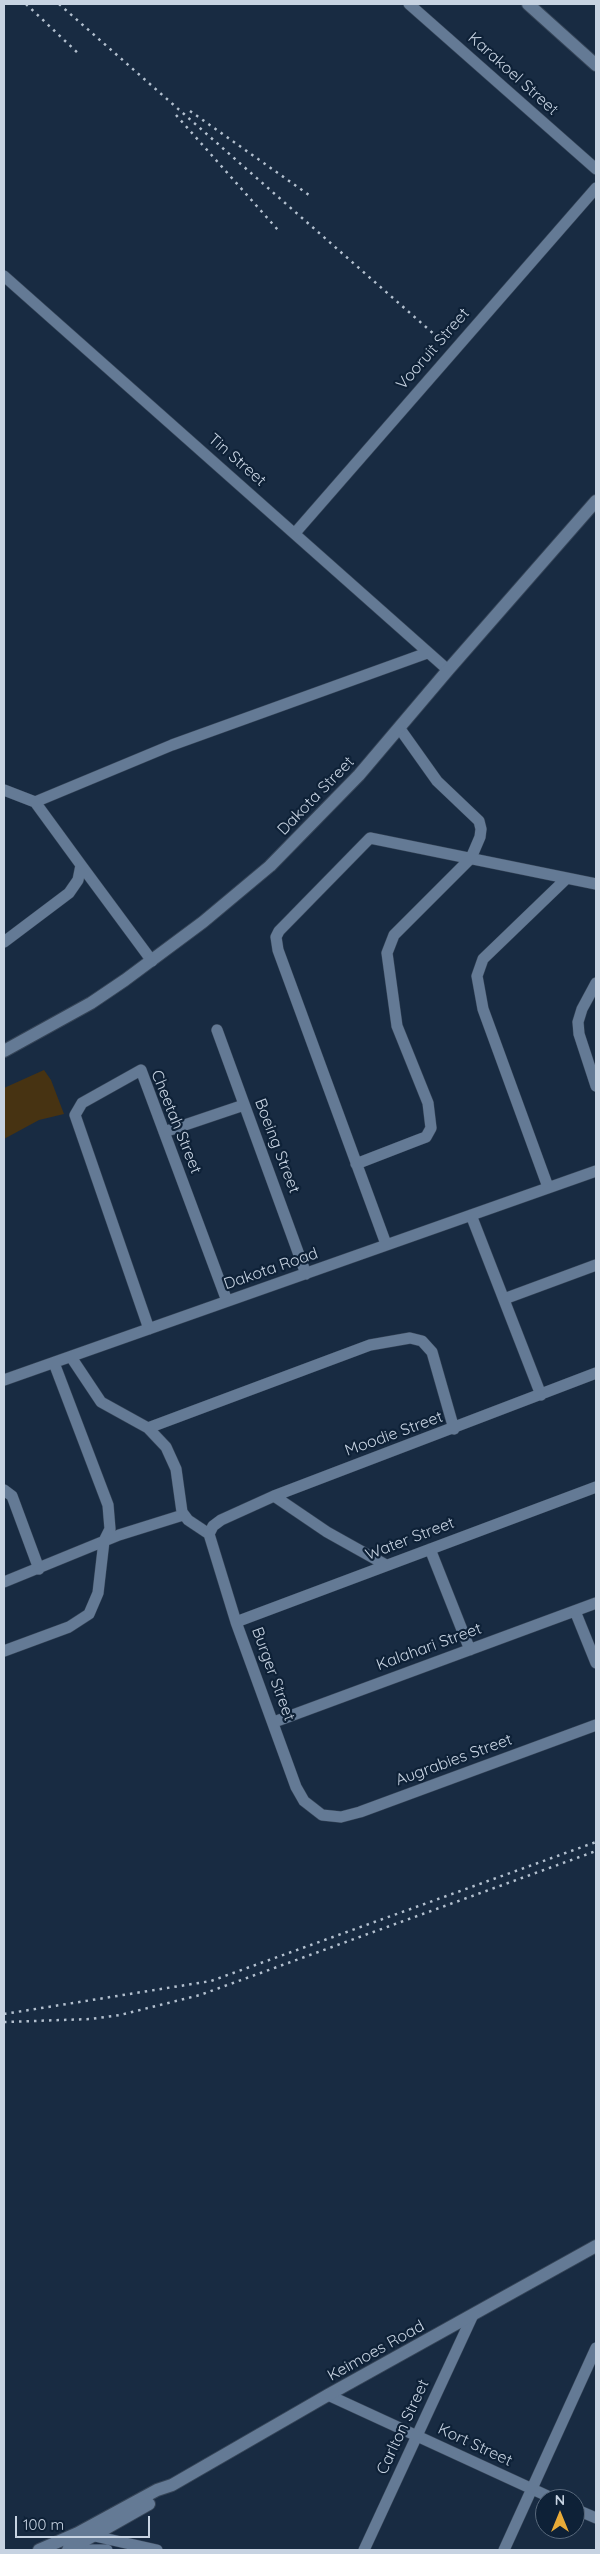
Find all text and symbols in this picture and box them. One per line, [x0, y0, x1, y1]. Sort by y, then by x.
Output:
street label: Karakoel Street [464, 28, 562, 120]
street label: Vooruit Street [392, 304, 474, 394]
street label: Tin Street [204, 430, 270, 490]
street label: Dakota Street [274, 753, 358, 839]
street label: Cheetah Street [147, 1067, 205, 1177]
street label: Boeing Street [250, 1096, 304, 1196]
street label: Dakota Road [221, 1244, 321, 1294]
street label: Moodie Street [342, 1407, 446, 1461]
street label: Water Street [363, 1513, 457, 1565]
street label: Kalahari Street [374, 1619, 484, 1675]
street label: Burger Street [247, 1624, 299, 1724]
street label: Augrabies Street [393, 1730, 515, 1790]
street label: Keimoes Road [324, 2316, 428, 2386]
street label: Carlton Street [373, 2377, 433, 2477]
street label: Kort Street [435, 2419, 515, 2471]
north arrow [535, 2489, 585, 2539]
text: N [555, 2491, 565, 2509]
scale bar [18, 2506, 152, 2538]
text: 100 m [23, 2515, 64, 2534]

